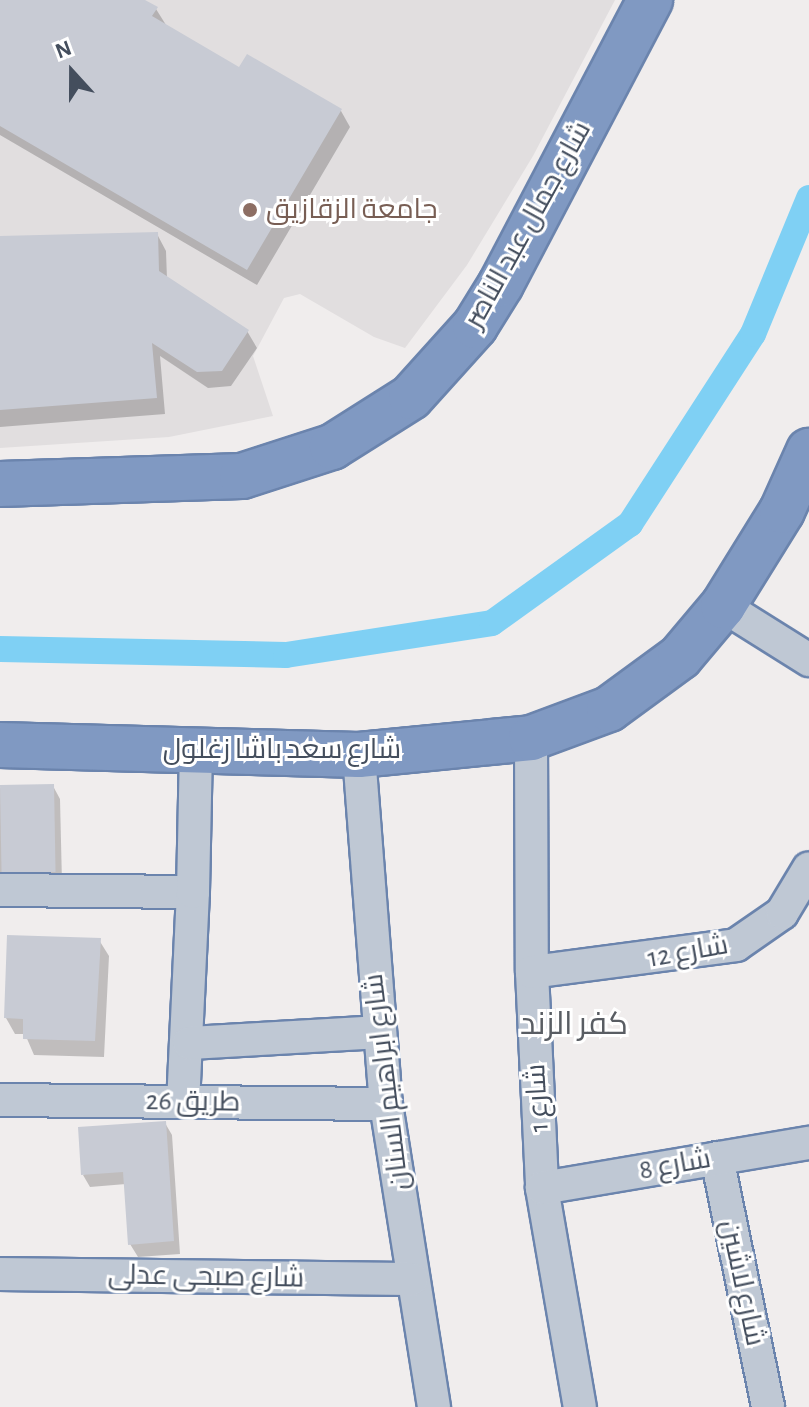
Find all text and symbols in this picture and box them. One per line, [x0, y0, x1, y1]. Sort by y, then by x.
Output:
north arrow [32, 32, 112, 112]
text: N [52, 37, 74, 63]
street label: شارع جمال عبد الناصر [457, 116, 599, 334]
place label: جامعة الزقازيق [266, 193, 437, 227]
marker: جامعة الزقازيق [241, 201, 259, 219]
street label: شارع سعد باشا زغلول [163, 733, 401, 767]
street label: شارع 12 [645, 928, 731, 976]
street label: شارع ابراهيم السنان [357, 972, 417, 1192]
district label: كفر الزند [520, 1005, 628, 1043]
street label: شارع 1 [519, 1063, 557, 1133]
street label: طريق 26 [145, 1084, 241, 1120]
street label: شارع 8 [637, 1142, 713, 1188]
street label: شارع لاشين [712, 1217, 772, 1349]
street label: شارع صبحى عدلى [108, 1258, 304, 1296]

